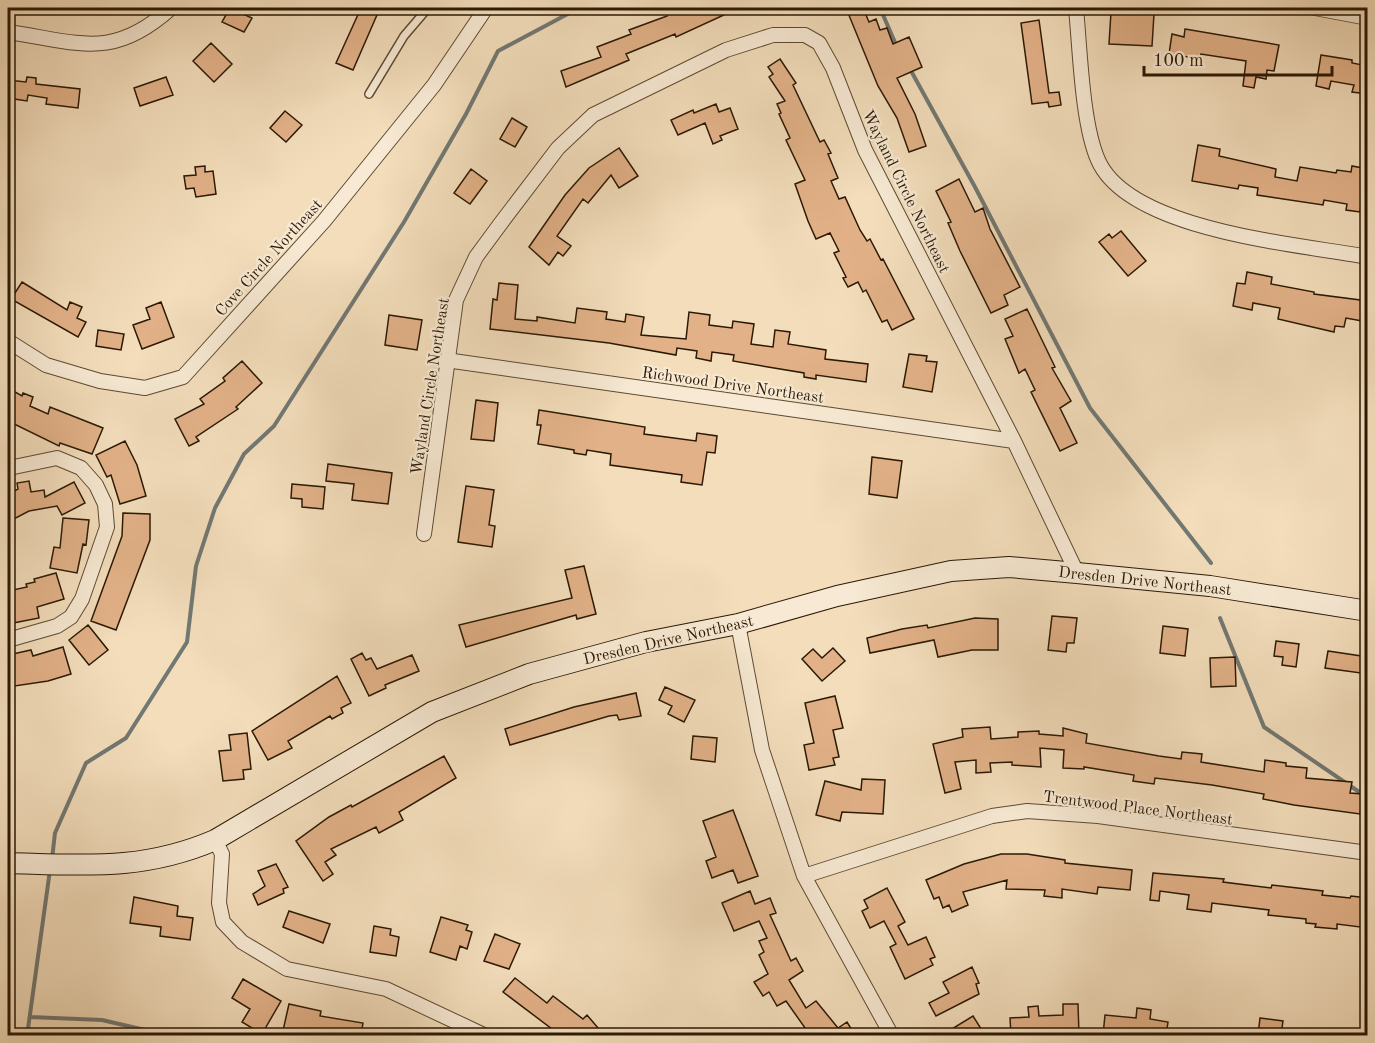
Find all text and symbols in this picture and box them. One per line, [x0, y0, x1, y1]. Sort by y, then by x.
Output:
scale bar [1144, 39, 1332, 77]
text: 100 m [1153, 52, 1204, 70]
street label: Wayland Circle Northeast [859, 108, 952, 276]
street label: Cove Circle Northeast [213, 197, 326, 320]
street label: Wayland Circle Northeast [409, 296, 453, 476]
street label: Richwood Drive Northeast [641, 365, 825, 407]
street label: Dresden Drive Northeast [1057, 565, 1233, 599]
street label: Dresden Drive Northeast [582, 613, 755, 668]
street label: Trentwood Place Northeast [1042, 789, 1234, 829]

